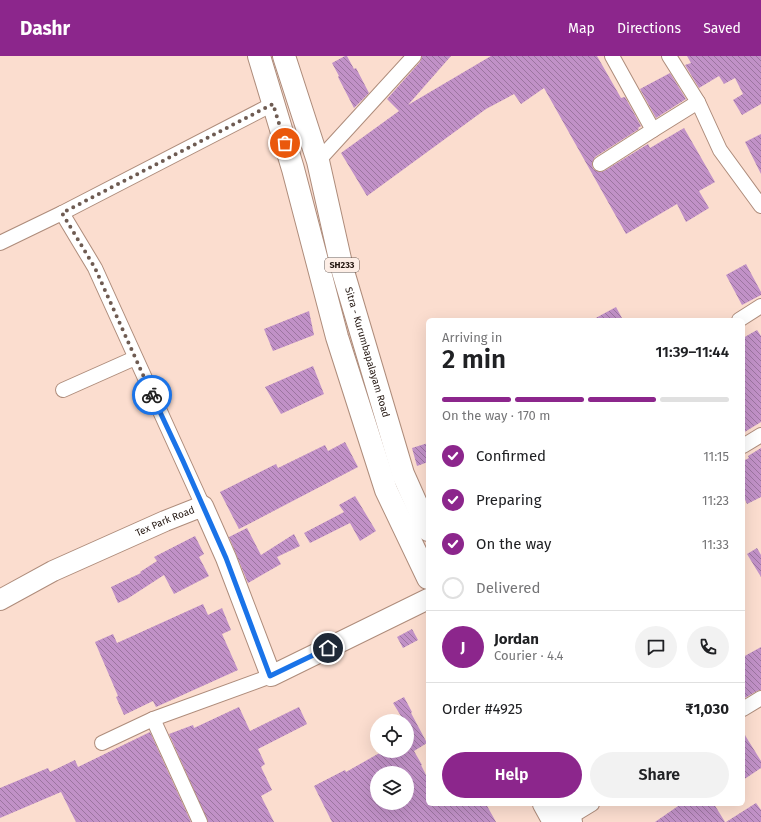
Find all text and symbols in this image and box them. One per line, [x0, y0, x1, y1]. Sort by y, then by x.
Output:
text: Dashr [20, 17, 70, 40]
text: Map [568, 20, 595, 37]
text: Directions [617, 20, 681, 37]
text: Saved [703, 20, 741, 37]
pin [268, 126, 302, 160]
icon: bag [274, 132, 296, 154]
road number: SH233 [325, 258, 359, 272]
street label: Sitra - Kurumbapalayam Road [342, 286, 392, 419]
text: Arriving in [442, 330, 502, 345]
text: 11:39–11:44 [656, 343, 729, 361]
text: 2 min [442, 344, 506, 375]
courier [132, 375, 172, 415]
icon: bike [141, 384, 163, 406]
text: On the way · 170 m [442, 408, 550, 423]
icon: check [442, 445, 464, 467]
text: Confirmed [476, 447, 546, 465]
text: 11:15 [703, 449, 729, 464]
icon: check [442, 489, 464, 511]
text: Preparing [476, 491, 541, 509]
text: 11:23 [702, 493, 729, 508]
street label: Tex Park Road [134, 504, 196, 539]
icon: check [442, 533, 464, 555]
text: On the way [476, 535, 551, 553]
text: 11:33 [702, 537, 729, 552]
text: Delivered [476, 579, 540, 597]
button: chat [635, 626, 677, 668]
button: phone [687, 626, 729, 668]
text: Jordan [494, 630, 539, 648]
pin [311, 631, 345, 665]
icon: home [317, 637, 339, 659]
text: J [461, 638, 465, 656]
text: Courier · 4.4 [494, 648, 564, 663]
text: Order #4925 [442, 700, 523, 718]
text: ₹1,030 [685, 700, 729, 718]
map controls [370, 714, 414, 810]
button: locate [370, 714, 414, 758]
button: Help [442, 752, 582, 798]
button: Share [590, 752, 729, 798]
button: layers [370, 766, 414, 810]

